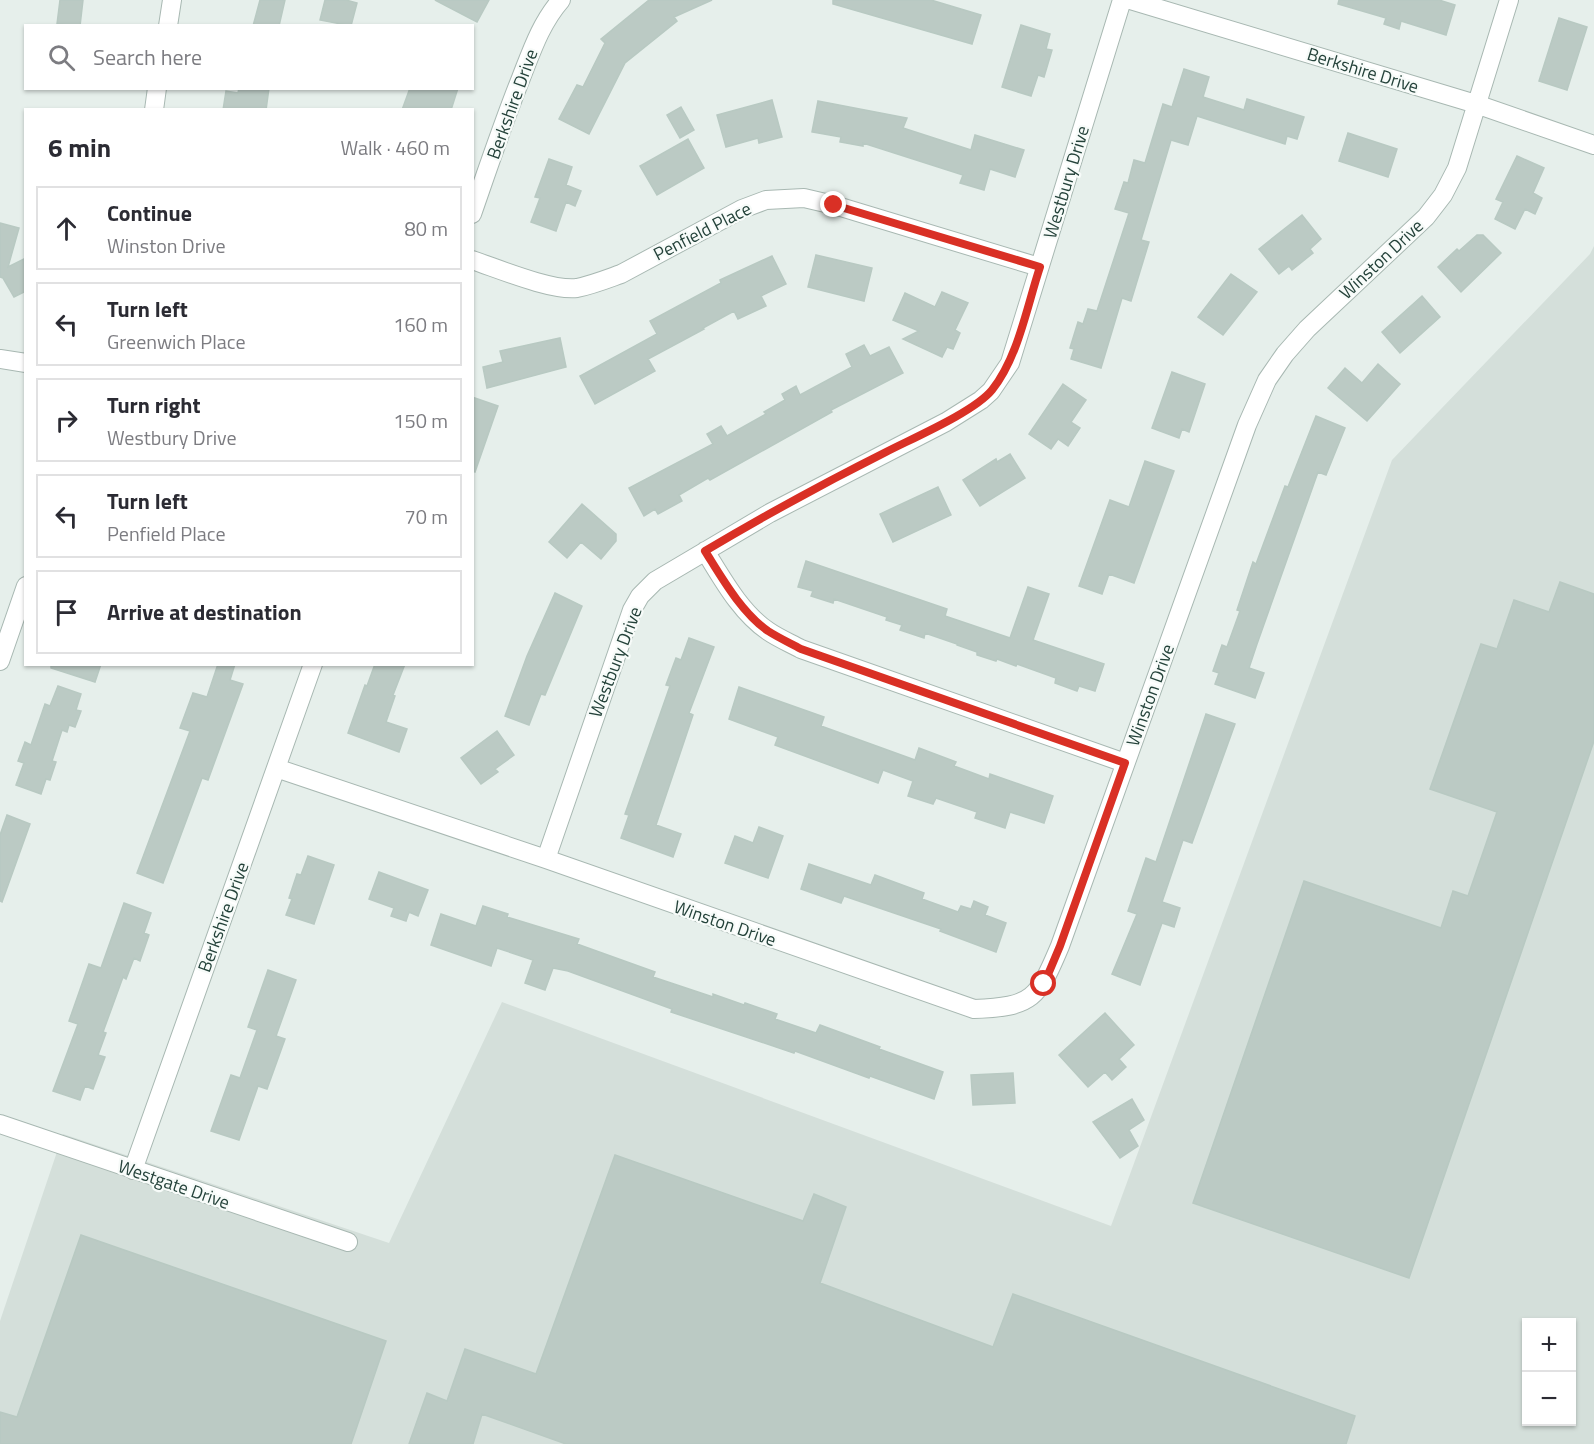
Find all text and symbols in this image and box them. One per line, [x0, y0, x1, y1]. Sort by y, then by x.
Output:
search box [24, 24, 474, 90]
text: Search here [93, 40, 202, 74]
street label: Berkshire Drive [1304, 40, 1422, 100]
icon: search [45, 41, 78, 74]
street label: Berkshire Drive [480, 45, 544, 163]
street label: Westbury Drive [1036, 122, 1096, 242]
text: 6 min [48, 128, 111, 167]
text: Walk · 460 m [341, 132, 450, 163]
route end [820, 191, 846, 217]
street label: Penfield Place [648, 195, 756, 267]
text: Continue [107, 196, 192, 230]
icon: ahead [50, 212, 83, 245]
text: 80 m [404, 213, 448, 244]
street label: Winston Drive [1333, 213, 1429, 305]
text: Winston Drive [107, 230, 226, 261]
text: Turn left [107, 292, 188, 326]
icon: left [50, 308, 83, 341]
text: 160 m [393, 309, 448, 340]
text: Greenwich Place [107, 326, 246, 357]
text: Turn right [107, 388, 201, 422]
icon: right [50, 404, 83, 437]
text: 150 m [393, 405, 448, 436]
text: Westbury Drive [107, 422, 237, 453]
text: Turn left [107, 484, 188, 518]
icon: left [50, 500, 83, 533]
text: 70 m [404, 501, 448, 532]
text: Penfield Place [107, 518, 226, 549]
text: Arrive at destination [107, 595, 302, 629]
icon: arrive [50, 596, 83, 629]
street label: Westbury Drive [581, 603, 649, 721]
street label: Winston Drive [1119, 640, 1181, 750]
street label: Berkshire Drive [191, 858, 255, 976]
street label: Winston Drive [670, 893, 780, 953]
route start [1030, 970, 1056, 996]
street label: Westgate Drive [115, 1152, 233, 1216]
map controls [1522, 1318, 1576, 1426]
button: + [1522, 1318, 1576, 1372]
button: − [1522, 1372, 1576, 1426]

